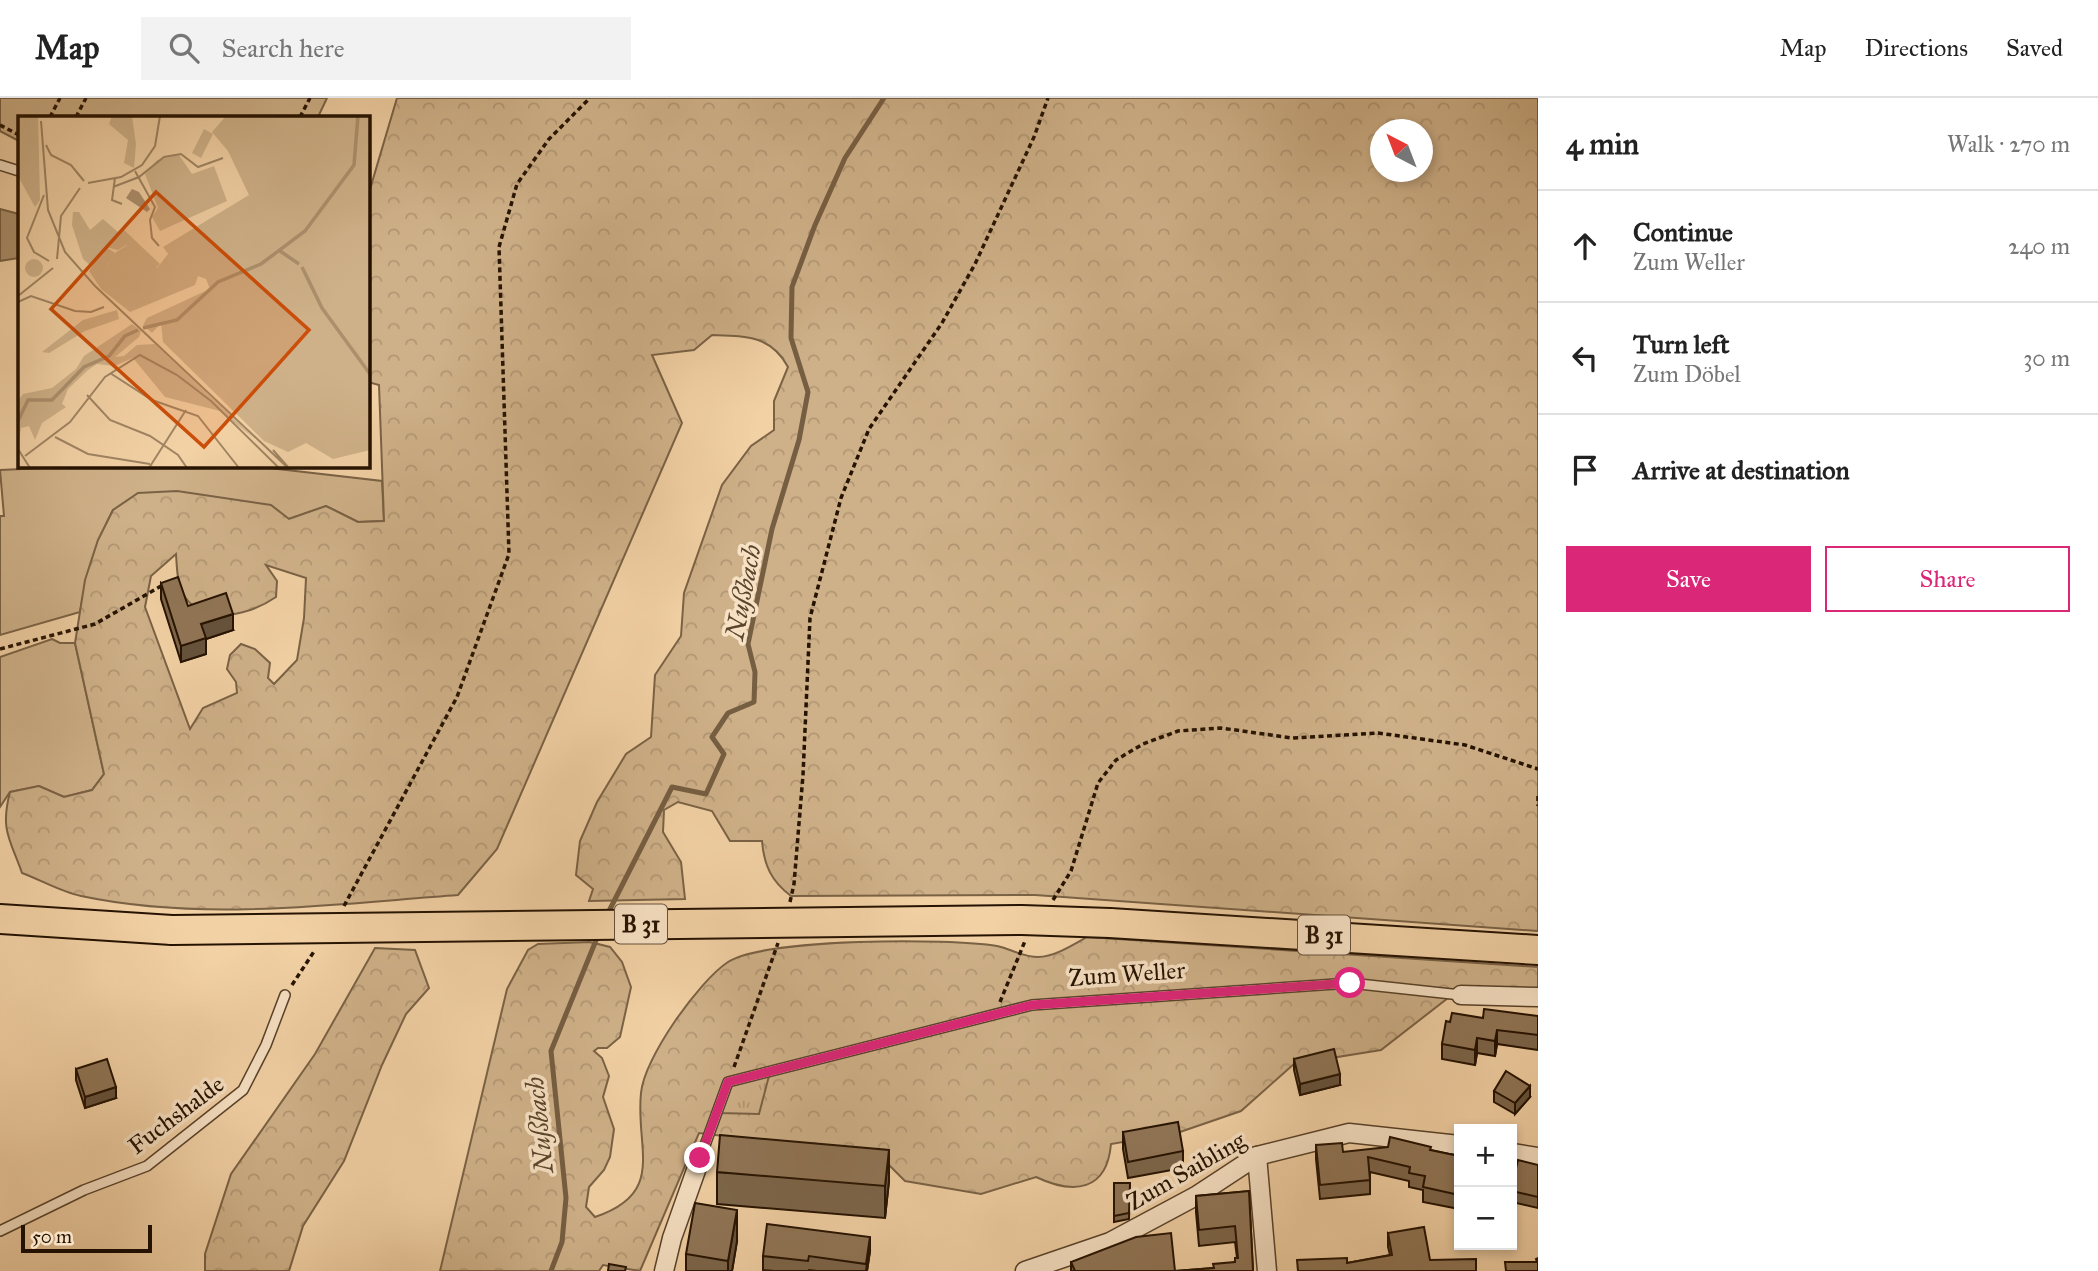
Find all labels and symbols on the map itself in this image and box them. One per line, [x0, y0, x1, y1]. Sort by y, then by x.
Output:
inset map [18, 116, 369, 467]
north arrow [1370, 119, 1433, 182]
water label: Nußbach [718, 541, 768, 644]
road number: B 31 [615, 904, 667, 944]
road number: B 31 [1298, 916, 1350, 954]
street label: Zum Weller [1068, 955, 1186, 993]
route start [1334, 967, 1365, 998]
street label: Fuchshalde [122, 1069, 230, 1161]
water label: Nußbach [518, 1075, 560, 1177]
street label: Zum Saibling [1121, 1125, 1252, 1217]
route end [684, 1142, 715, 1173]
scale bar [21, 1222, 152, 1254]

